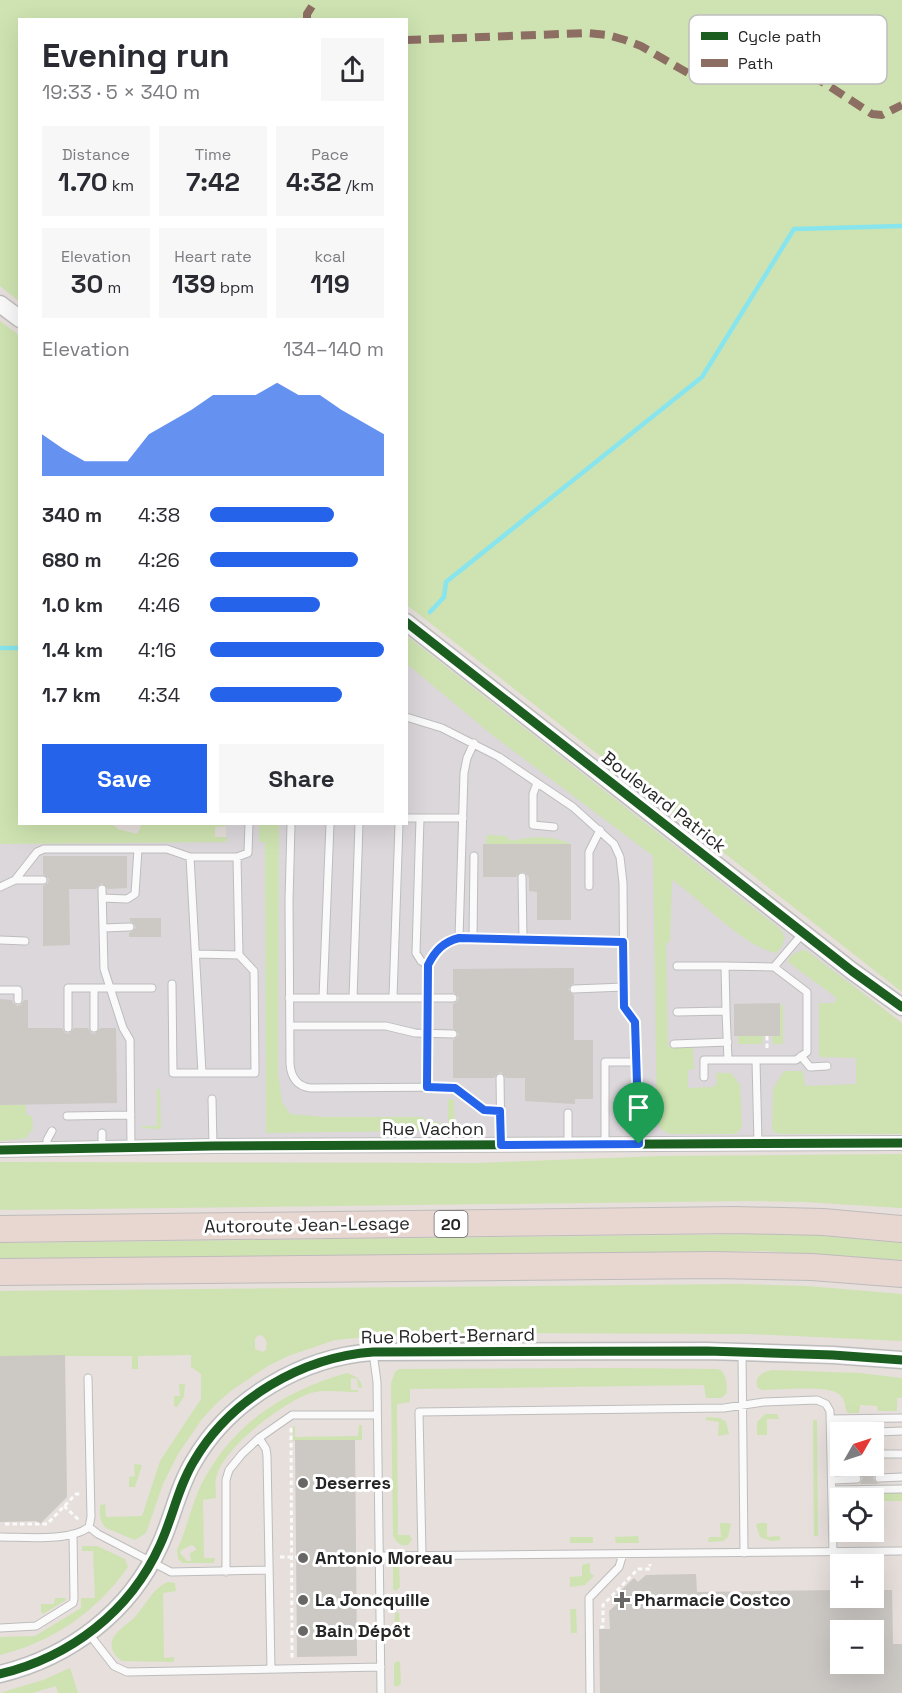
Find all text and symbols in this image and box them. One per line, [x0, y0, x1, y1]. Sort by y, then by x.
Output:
legend [689, 15, 887, 84]
text: Cycle path [738, 26, 821, 47]
text: Evening run [42, 35, 230, 77]
button: share [321, 38, 384, 101]
text: Path [738, 53, 773, 74]
text: 19:33 · 5 × 340 m [42, 79, 200, 105]
text: Distance [62, 144, 130, 165]
text: Time [195, 144, 231, 165]
text: Pace [311, 144, 349, 165]
text: 1.70 [58, 165, 108, 199]
text: 7:42 [186, 165, 240, 199]
text: 4:32 [286, 165, 342, 199]
text: km [108, 175, 134, 196]
text: /km [342, 175, 374, 196]
text: Elevation [61, 246, 131, 267]
text: Heart rate [174, 246, 252, 267]
text: kcal [315, 246, 345, 267]
text: 30 [71, 267, 103, 301]
text: 139 [172, 267, 216, 301]
text: 119 [310, 267, 350, 301]
text: m [103, 277, 121, 298]
text: bpm [216, 277, 254, 298]
text: Elevation [42, 336, 130, 362]
text: 134–140 m [283, 336, 384, 362]
text: 340 m [42, 502, 102, 528]
text: 4:38 [138, 502, 180, 528]
text: 680 m [42, 547, 101, 573]
text: 4:26 [138, 547, 180, 573]
text: 1.0 km [42, 592, 103, 618]
text: 4:46 [138, 592, 180, 618]
text: 1.4 km [42, 637, 103, 663]
text: 4:16 [138, 637, 176, 663]
text: 1.7 km [42, 682, 101, 708]
text: 4:34 [138, 682, 180, 708]
button: Save [42, 744, 207, 813]
button: Share [219, 744, 384, 813]
street label: Boulevard Patrick [598, 746, 731, 857]
pin [613, 1082, 664, 1144]
icon: arrive [622, 1091, 655, 1124]
street label: Rue Vachon [382, 1117, 484, 1140]
street label: Autoroute Jean-Lesage [204, 1211, 410, 1238]
road number: 20 [434, 1211, 468, 1237]
street label: Rue Robert-Bernard [361, 1322, 535, 1349]
north arrow [830, 1422, 884, 1476]
map controls [830, 1422, 884, 1674]
place label: Deserres [315, 1471, 391, 1494]
marker: Deserres [296, 1476, 310, 1490]
button: locate [830, 1488, 884, 1542]
place label: Antonio Moreau [315, 1546, 453, 1569]
marker: Antonio Moreau [296, 1551, 310, 1565]
button: + [830, 1554, 884, 1608]
place label: La Joncquille [315, 1588, 430, 1611]
place label: Pharmacie Costco [634, 1588, 791, 1611]
marker: La Joncquille [296, 1593, 310, 1607]
marker: Pharmacie Costco [615, 1593, 629, 1607]
place label: Bain Dépôt [315, 1619, 411, 1642]
button: − [830, 1620, 884, 1674]
marker: Bain Dépôt [296, 1624, 310, 1638]

